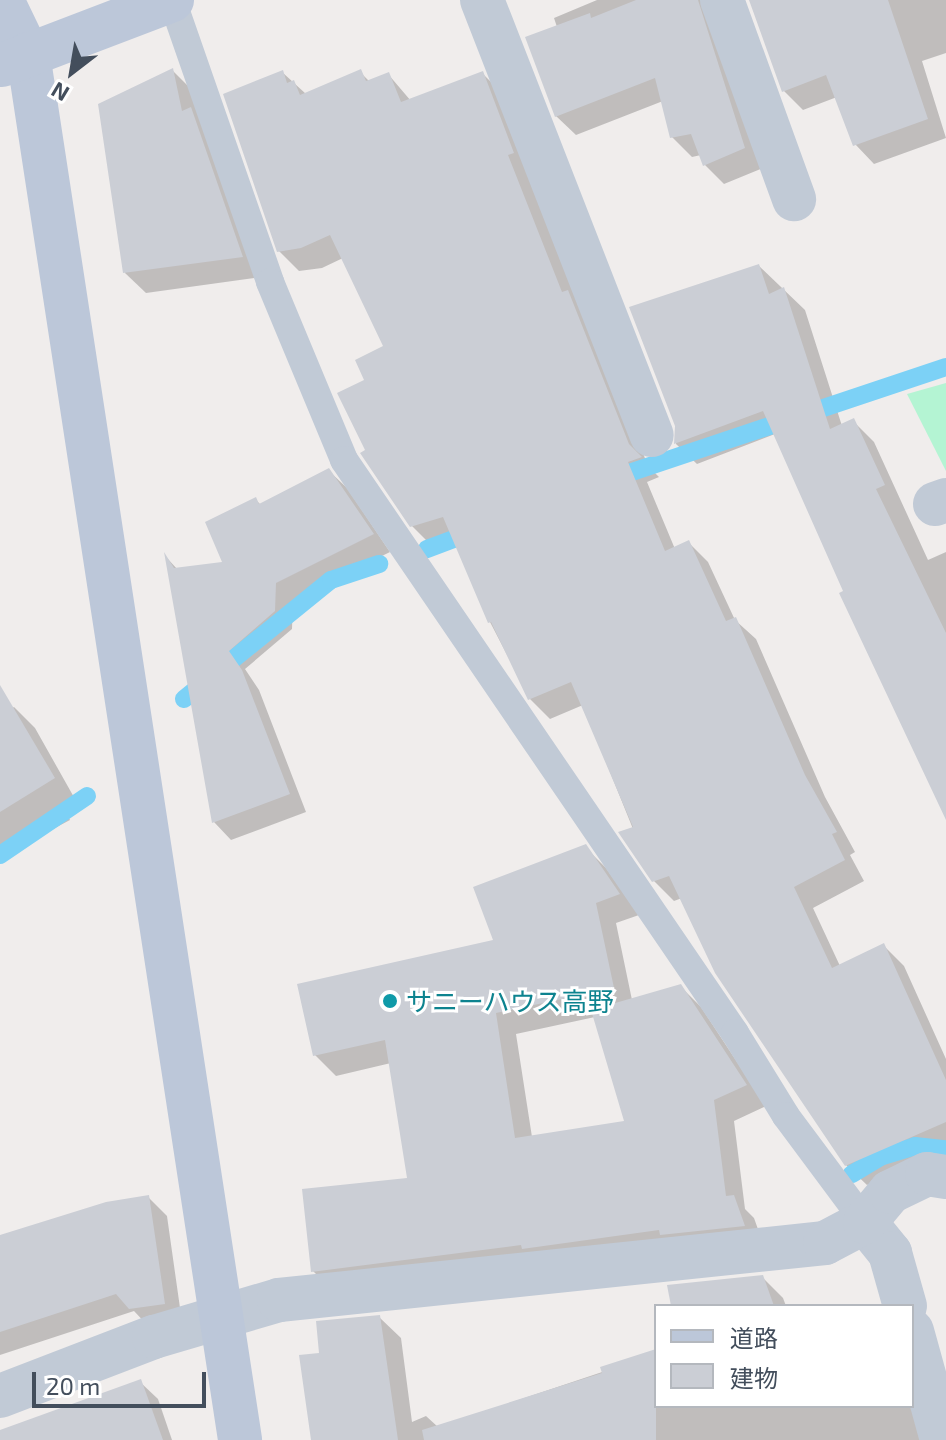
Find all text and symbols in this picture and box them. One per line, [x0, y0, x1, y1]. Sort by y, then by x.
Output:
north arrow [32, 32, 112, 112]
text: N [46, 77, 73, 108]
place label: サニーハウス高野 [406, 985, 614, 1017]
marker: サニーハウス高野 [381, 992, 399, 1010]
legend [654, 1304, 914, 1408]
text: 道路 [730, 1323, 778, 1352]
scale bar [36, 1356, 210, 1406]
text: 建物 [730, 1363, 778, 1392]
text: 20 m [46, 1371, 100, 1400]

